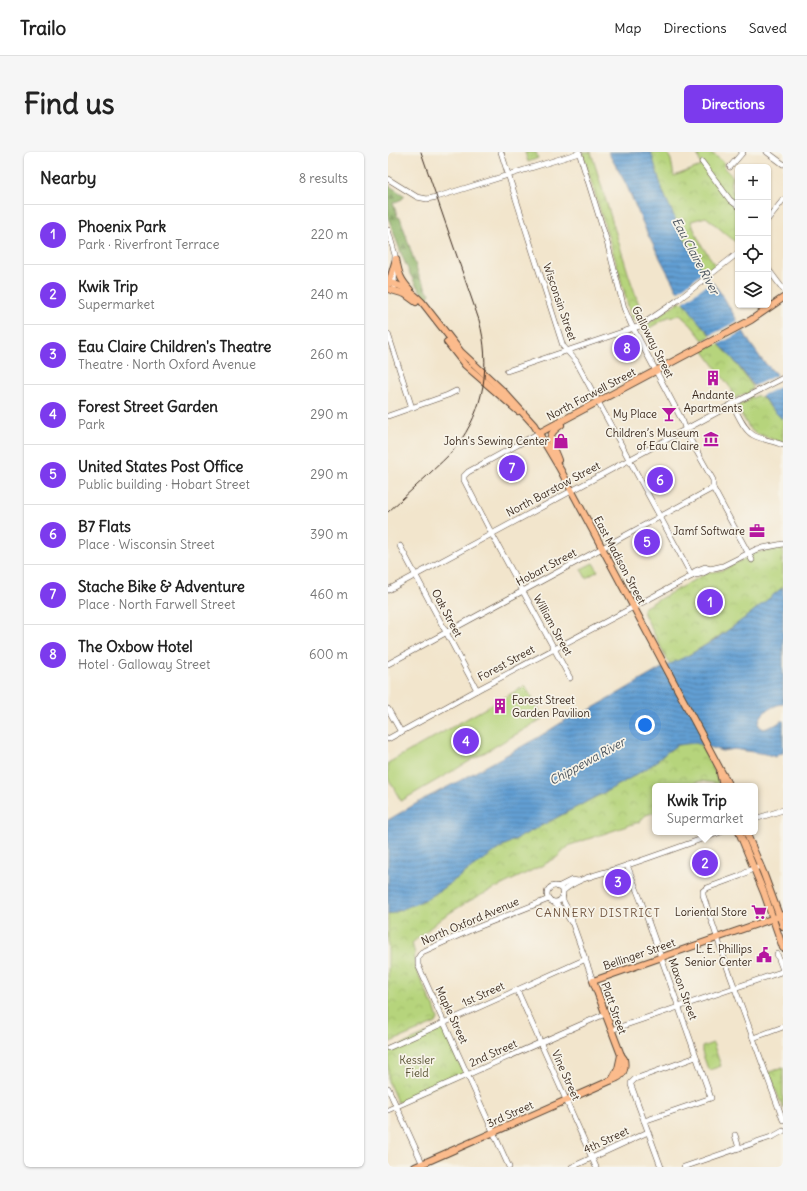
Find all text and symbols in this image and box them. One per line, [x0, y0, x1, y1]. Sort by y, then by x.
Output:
text: Trailo [20, 16, 66, 40]
text: Map [614, 19, 641, 37]
text: Directions [663, 19, 727, 37]
text: Saved [749, 19, 787, 37]
button: Directions [684, 85, 783, 123]
text: Find us [24, 86, 115, 122]
map controls [735, 164, 771, 308]
button: + [735, 164, 771, 200]
text: Nearby [40, 167, 96, 189]
text: 8 results [299, 170, 348, 187]
button: − [735, 200, 771, 236]
water label: Eau Claire River [669, 215, 724, 299]
text: Phoenix Park [78, 217, 166, 236]
text: 1 [50, 226, 56, 243]
text: 220 m [311, 226, 348, 243]
text: Park · Riverfront Terrace [78, 236, 219, 253]
button: locate [735, 236, 771, 272]
street label: Wisconsin Street [540, 261, 580, 343]
button: layers [735, 272, 771, 308]
text: Kwik Trip [78, 277, 138, 296]
text: 2 [49, 286, 57, 303]
text: 240 m [311, 286, 348, 303]
text: Supermarket [78, 296, 155, 313]
street label: Galloway Street [629, 304, 677, 380]
pin: 8 [614, 333, 640, 363]
text: Eau Claire Children's Theatre [78, 337, 271, 356]
text: 3 [49, 346, 57, 363]
text: 260 m [310, 346, 348, 363]
text: Theatre · North Oxford Avenue [78, 356, 256, 373]
street label: North Farwell Street [544, 364, 638, 423]
building icon: Andante Apartments [704, 369, 722, 387]
place label: Andante Apartments [684, 388, 742, 415]
text: Forest Street Garden [78, 397, 218, 416]
bar icon: My Place [660, 405, 678, 423]
text: 4 [49, 406, 57, 423]
text: 290 m [310, 406, 348, 423]
place label: My Place [613, 407, 657, 421]
text: Park [78, 416, 105, 433]
place label: Children’s Museum of Eau Claire [605, 426, 699, 453]
museum icon: Children’s Museum of Eau Claire [702, 430, 720, 448]
shop icon: John's Sewing Center [552, 432, 570, 450]
place label: John's Sewing Center [444, 434, 549, 448]
pin: 7 [499, 453, 525, 483]
text: United States Post Office [78, 457, 243, 476]
street label: North Barstow Street [504, 458, 603, 520]
pin: 6 [647, 465, 673, 495]
text: 5 [49, 466, 57, 483]
text: 290 m [310, 466, 348, 483]
text: Public building · Hobart Street [78, 476, 250, 493]
street label: East Madison Street [591, 514, 649, 607]
text: B7 Flats [78, 517, 131, 536]
office icon: Jamf Software [748, 522, 766, 540]
place label: Jamf Software [673, 524, 745, 538]
text: 6 [49, 526, 57, 543]
text: 390 m [310, 526, 348, 543]
pin: 5 [634, 527, 660, 557]
text: Place · Wisconsin Street [78, 536, 215, 553]
street label: Hobart Street [513, 545, 579, 589]
text: Stache Bike & Adventure [78, 577, 245, 596]
text: 7 [50, 586, 56, 603]
text: 460 m [310, 586, 348, 603]
street label: Oak Street [429, 587, 466, 640]
pin: 1 [697, 587, 723, 617]
street label: William Street [530, 592, 576, 658]
text: Place · North Farwell Street [78, 596, 235, 613]
text: The Oxbow Hotel [78, 637, 193, 656]
street label: Forest Street [475, 642, 537, 684]
text: 8 [49, 646, 57, 663]
text: 600 m [309, 646, 348, 663]
text: Hotel · Galloway Street [78, 656, 210, 673]
place label: Forest Street Garden Pavilion [512, 693, 590, 720]
building icon: Forest Street Garden Pavilion [491, 697, 509, 715]
your location [635, 715, 655, 735]
pin: 4 [453, 726, 479, 756]
water label: Chippewa River [546, 733, 629, 788]
popup [652, 783, 758, 835]
text: Kwik Trip [667, 791, 727, 810]
text: Supermarket [667, 810, 743, 827]
pin: 2 [692, 848, 718, 878]
pin: 3 [605, 867, 631, 897]
street label: North Oxford Avenue [419, 894, 521, 948]
supermarket icon: Loriental Store [750, 903, 768, 921]
district label: CANNERY DISTRICT [535, 905, 661, 920]
place label: Loriental Store [675, 905, 747, 919]
street label: Bellinger Street [601, 935, 677, 973]
place label: L. E. Phillips Senior Center [685, 942, 753, 969]
public building icon: L. E. Phillips Senior Center [755, 946, 773, 964]
street label: Maxon Street [665, 956, 701, 1022]
street label: 1st Street [460, 978, 507, 1010]
street label: Platt Street [598, 980, 630, 1036]
street label: Maple Street [433, 984, 472, 1046]
street label: 2nd Street [467, 1036, 519, 1070]
street label: Vine Street [549, 1048, 583, 1103]
park label: Kessler Field [399, 1053, 435, 1080]
street label: 3rd Street [485, 1098, 536, 1130]
street label: 4th Street [581, 1123, 631, 1157]

